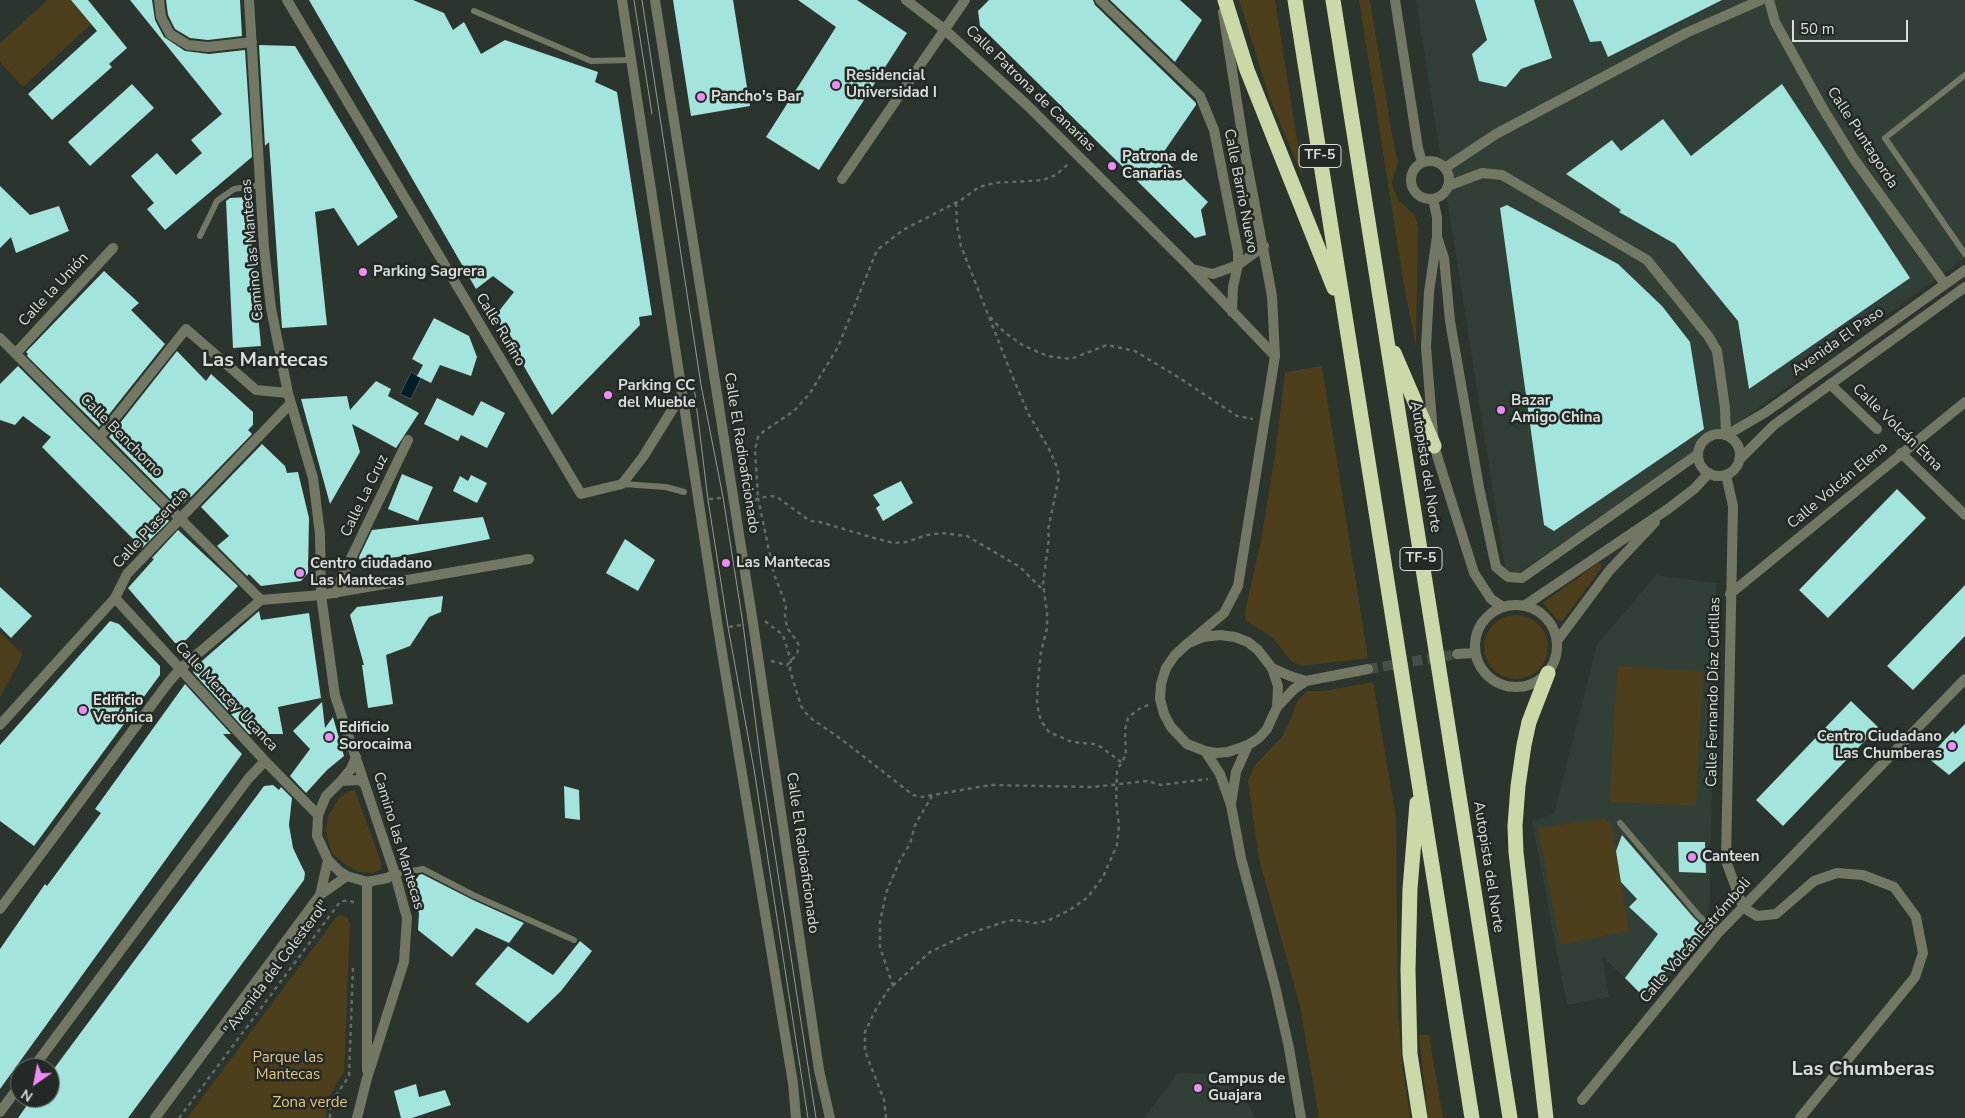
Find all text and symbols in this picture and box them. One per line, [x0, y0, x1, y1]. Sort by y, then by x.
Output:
scale bar [1795, 10, 1911, 42]
text: 50 m [1800, 19, 1835, 39]
street label: Calle Patrona de Canarias [961, 22, 1099, 156]
place label: Residencial Universidad I [846, 67, 937, 102]
marker: Residencial Universidad I [830, 79, 842, 91]
street label: Calle Puntagorda [1823, 84, 1901, 192]
place label: Pancho's Bar [711, 88, 801, 106]
marker: Pancho's Bar [695, 91, 707, 103]
street label: Calle Barrio Nuevo [1219, 127, 1261, 255]
road number: TF-5 [1299, 144, 1341, 168]
place label: Patrona de Canarias [1122, 148, 1198, 183]
marker: Patrona de Canarias [1106, 160, 1118, 172]
street label: Camino las Mantecas [238, 178, 268, 322]
street label: Calle la Unión [15, 249, 93, 331]
place label: Parking Sagrera [373, 263, 485, 281]
marker: Parking Sagrera [357, 266, 369, 278]
street label: Calle Rufino [471, 290, 529, 370]
street label: Avenida El Paso [1788, 304, 1888, 380]
district label: Las Mantecas [202, 349, 328, 373]
street label: Calle El Radioaficionado [719, 371, 763, 535]
place label: Parking CC del Mueble [618, 377, 696, 412]
street label: Calle Volcán Etna [1848, 380, 1946, 476]
marker: Parking CC del Mueble [602, 389, 614, 401]
street label: Calle Benchomo [76, 391, 166, 481]
place label: Bazar Amigo China [1511, 392, 1601, 427]
street label: Autopista del Norte [1406, 400, 1444, 534]
marker: Bazar Amigo China [1495, 404, 1507, 416]
street label: Calle Volcán Elena [1784, 439, 1892, 533]
street label: Calle La Cruz [337, 452, 393, 540]
street label: Calle Plasencia [109, 485, 193, 573]
road number: TF-5 [1400, 548, 1442, 570]
place label: Las Mantecas [736, 554, 830, 572]
place label: Centro ciudadano Las Mantecas [310, 555, 432, 590]
marker: Las Mantecas [720, 557, 732, 569]
marker: Centro ciudadano Las Mantecas [294, 567, 306, 579]
street label: Calle Fernando Díaz Cutillas [1703, 597, 1725, 787]
street label: Calle Mencey Ucanca [171, 639, 281, 755]
place label: Edificio Verónica [93, 692, 153, 727]
marker: Edificio Verónica [77, 704, 89, 716]
place label: Edificio Sorocaima [339, 719, 412, 754]
place label: Centro Ciudadano Las Chumberas [1817, 728, 1942, 763]
marker: Edificio Sorocaima [323, 731, 335, 743]
marker: Centro Ciudadano Las Chumberas [1946, 740, 1958, 752]
street label: Camino las Mantecas [369, 770, 427, 912]
street label: Calle El Radioaficionado [782, 771, 822, 935]
street label: Autopista del Norte [1469, 800, 1507, 934]
place label: Canteen [1702, 848, 1760, 866]
marker: Canteen [1686, 851, 1698, 863]
street label: Calle Volcán Estrómboli [1637, 875, 1755, 1007]
street label: "Avenida del Colesterol" [221, 897, 333, 1039]
park label: Parque las Mantecas [253, 1049, 323, 1084]
north arrow [10, 1058, 60, 1108]
district label: Las Chumberas [1791, 1058, 1935, 1082]
place label: Campus de Guajara [1208, 1070, 1285, 1105]
marker: Campus de Guajara [1192, 1082, 1204, 1094]
text: N [18, 1084, 37, 1106]
park label: Zona verde [273, 1094, 347, 1112]

